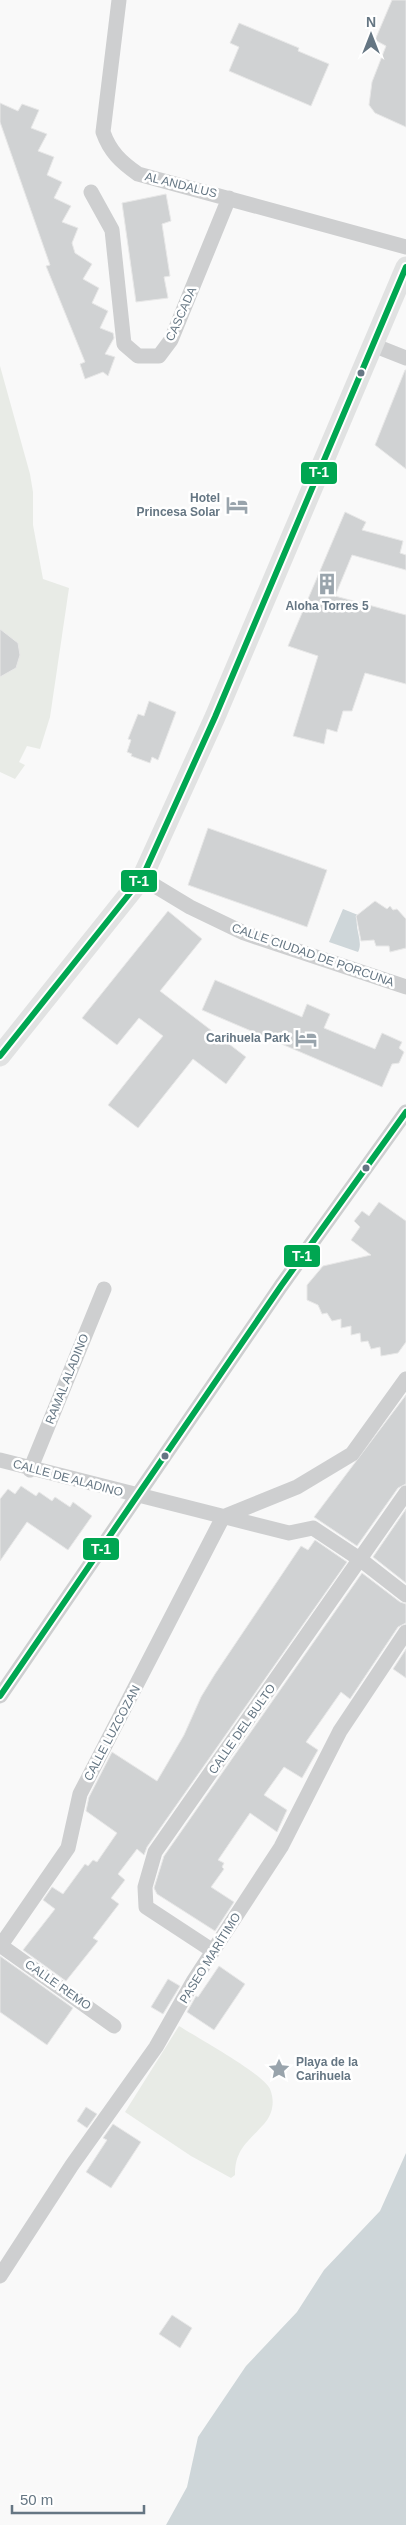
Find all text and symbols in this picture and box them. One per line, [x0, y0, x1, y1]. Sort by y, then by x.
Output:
north arrow [346, 10, 396, 60]
text: N [366, 14, 376, 30]
street label: AL ANDALUS [144, 169, 218, 201]
street label: CASCADA [163, 285, 199, 343]
unlabelled marker [356, 368, 366, 378]
line badge: T-1 [300, 461, 338, 485]
text: T-1 [309, 464, 329, 480]
place label: Hotel Princesa Solar [137, 491, 220, 519]
hotel icon: Hotel Princesa Solar [224, 492, 250, 518]
building icon: Aloha Torres 5 [314, 571, 340, 597]
place label: Aloha Torres 5 [285, 599, 369, 613]
line badge: T-1 [120, 869, 158, 893]
text: T-1 [129, 873, 149, 889]
street label: CALLE CIUDAD DE PORCUNA [230, 921, 396, 989]
hotel icon: Carihuela Park [293, 1025, 319, 1051]
place label: Carihuela Park [206, 1031, 290, 1045]
unlabelled marker [361, 1163, 371, 1173]
line badge: T-1 [283, 1244, 321, 1268]
text: T-1 [292, 1248, 312, 1264]
street label: RAMAL ALADINO [42, 1332, 92, 1426]
unlabelled marker [160, 1451, 170, 1461]
street label: CALLE DE ALADINO [11, 1457, 125, 1499]
line badge: T-1 [82, 1537, 120, 1561]
text: T-1 [91, 1541, 111, 1557]
street label: CALLE DEL BULTO [206, 1681, 278, 1777]
street label: CALLE LUZCOZAN [81, 1683, 143, 1783]
street label: PASEO MARÍTIMO [176, 1910, 243, 2006]
street label: CALLE REMO [22, 1957, 94, 2013]
place label: Playa de la Carihuela [296, 2055, 358, 2083]
place icon: Playa de la Carihuela [266, 2056, 292, 2082]
scale bar [12, 2482, 145, 2514]
text: 50 m [20, 2491, 53, 2508]

